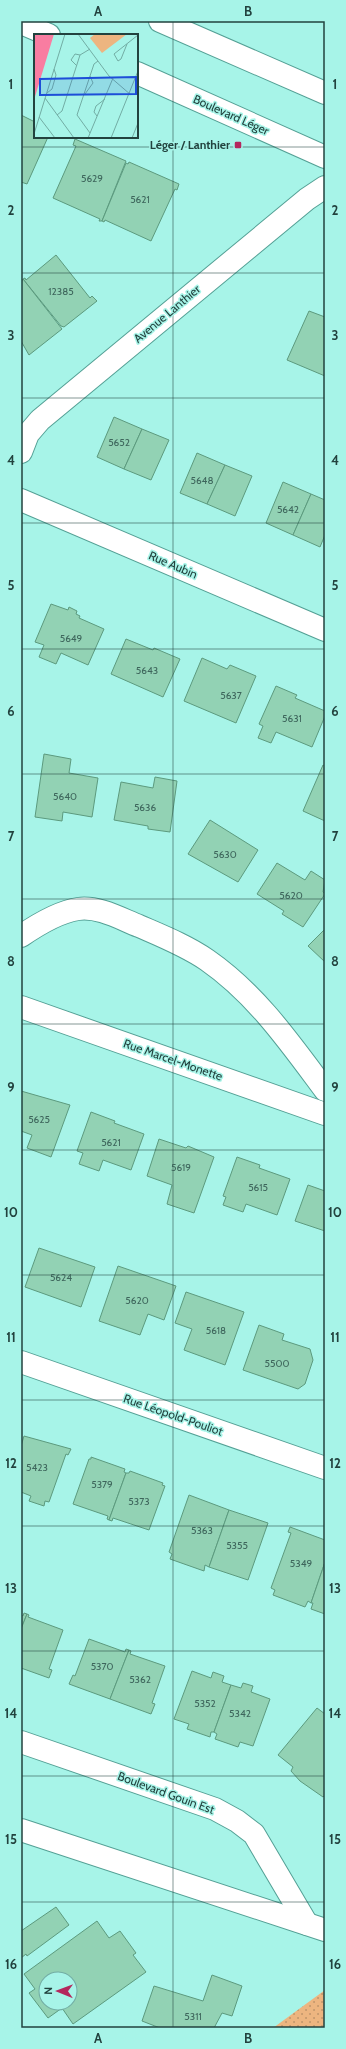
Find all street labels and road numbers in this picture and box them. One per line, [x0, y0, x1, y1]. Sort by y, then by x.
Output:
street label: Boulevard Léger [191, 91, 272, 138]
street label: Avenue Lanthier [130, 281, 203, 346]
street label: Rue Aubin [146, 548, 200, 582]
street label: Rue Marcel-Monette [122, 1036, 225, 1084]
street label: Rue Léopold-Pouliot [121, 1390, 225, 1439]
street label: Boulevard Gouin Est [116, 1768, 217, 1817]

